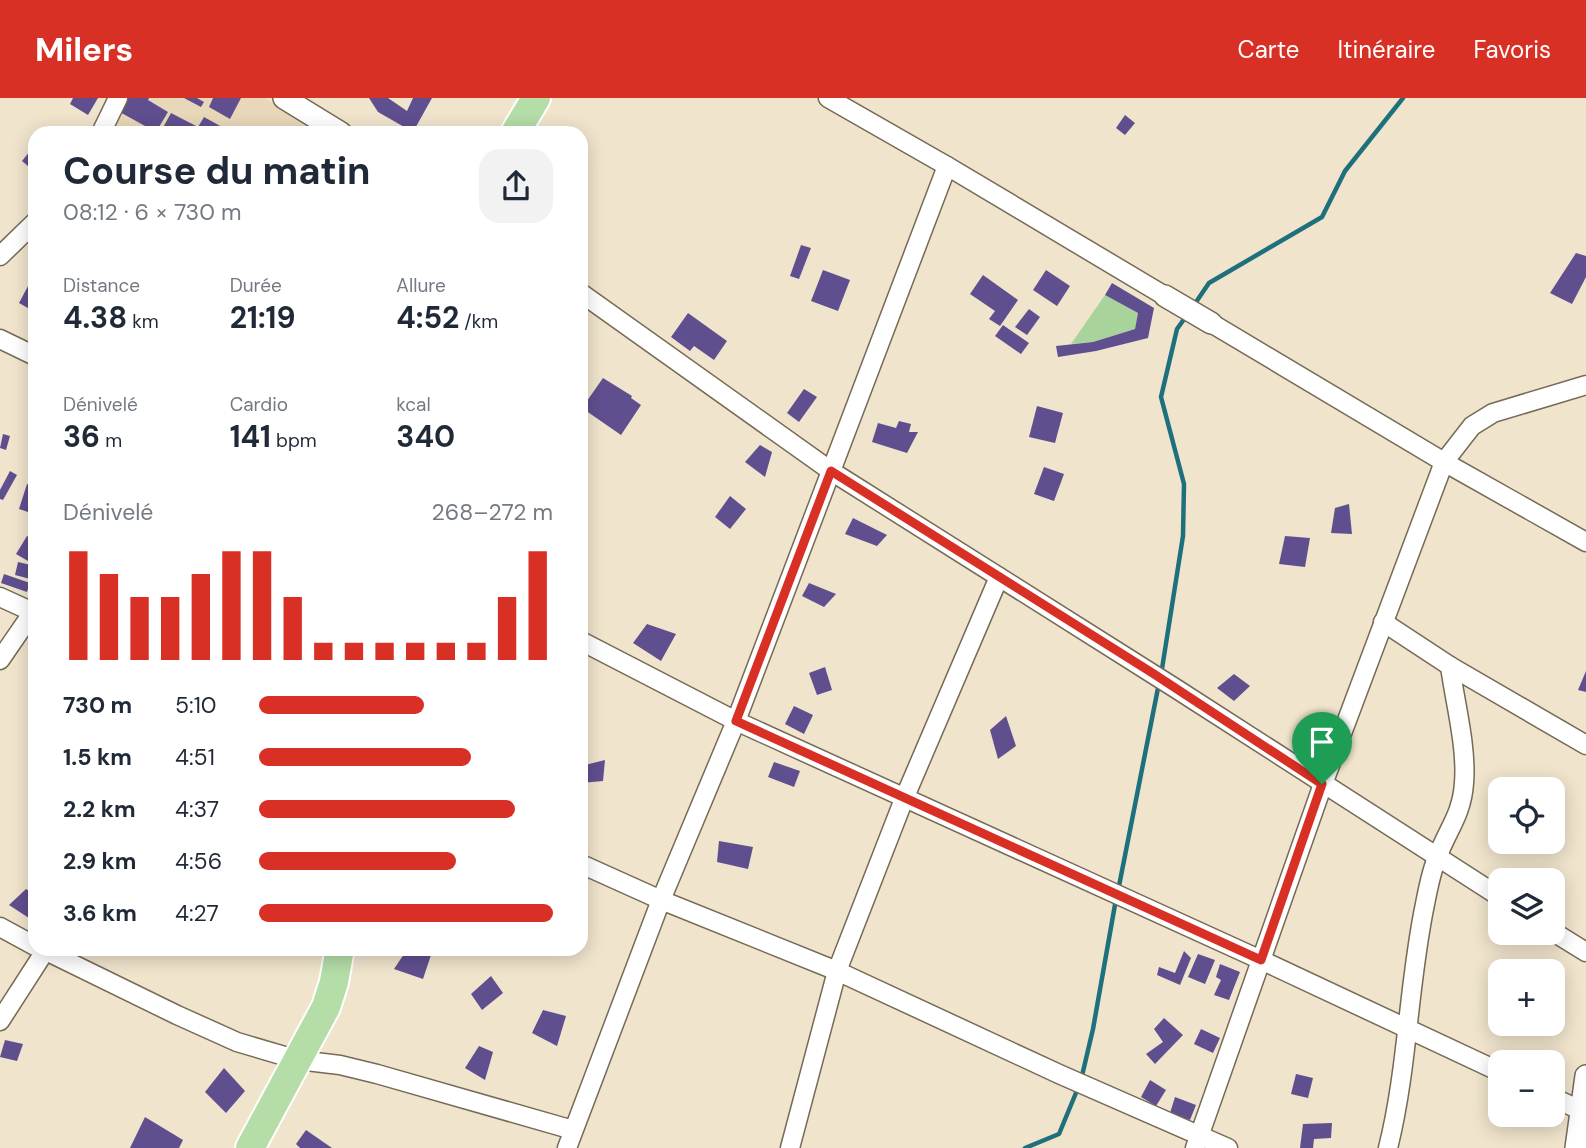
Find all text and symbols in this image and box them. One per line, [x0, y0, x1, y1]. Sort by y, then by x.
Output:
text: Milers [35, 28, 133, 71]
text: Carte [1238, 34, 1299, 65]
text: Itinéraire [1337, 34, 1435, 65]
text: Favoris [1473, 34, 1551, 65]
text: Course du matin [63, 146, 371, 196]
button: share [479, 149, 553, 223]
text: 08:12 · 6 × 730 m [63, 197, 242, 227]
text: Distance [63, 273, 140, 298]
text: Durée [230, 273, 282, 298]
text: Allure [396, 273, 446, 298]
text: 4.38 [63, 298, 127, 337]
text: 21:19 [230, 298, 295, 337]
text: 4:52 [396, 298, 459, 337]
text: km [127, 309, 159, 334]
text: /km [459, 309, 498, 334]
text: Dénivelé [63, 392, 138, 417]
text: Cardio [230, 392, 288, 417]
text: kcal [396, 392, 431, 417]
text: 36 [63, 417, 100, 456]
text: 141 [230, 417, 271, 456]
text: 340 [396, 417, 455, 456]
text: m [100, 428, 122, 453]
text: bpm [271, 428, 317, 453]
text: Dénivelé [63, 497, 153, 527]
text: 268–272 m [432, 497, 553, 527]
text: 730 m [63, 690, 132, 720]
text: 5:10 [175, 690, 217, 720]
pin [1292, 712, 1352, 784]
icon: arrive [1303, 723, 1341, 761]
text: 1.5 km [63, 742, 132, 772]
text: 4:51 [175, 742, 215, 772]
map controls [1488, 777, 1565, 1127]
button: locate [1488, 777, 1565, 854]
text: 2.2 km [63, 794, 136, 824]
text: 4:37 [175, 794, 219, 824]
text: 2.9 km [63, 846, 136, 876]
text: 4:56 [175, 846, 222, 876]
button: layers [1488, 868, 1565, 945]
text: 3.6 km [63, 898, 137, 928]
text: 4:27 [175, 898, 219, 928]
button: + [1488, 959, 1565, 1036]
button: − [1488, 1050, 1565, 1127]

